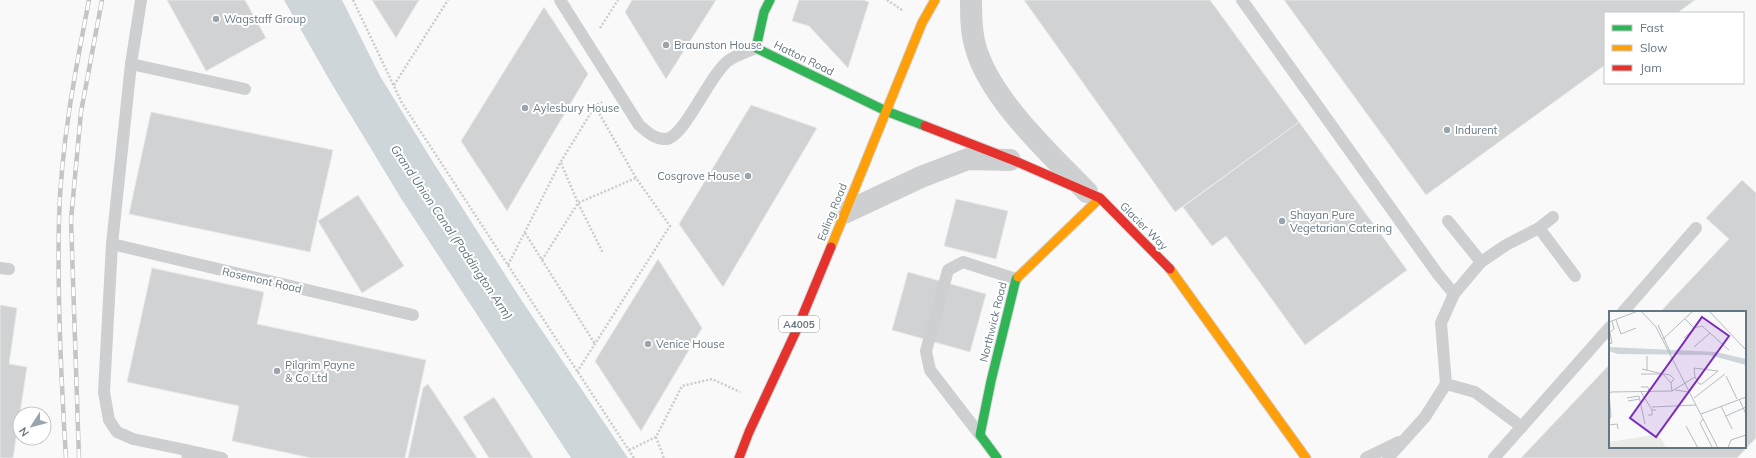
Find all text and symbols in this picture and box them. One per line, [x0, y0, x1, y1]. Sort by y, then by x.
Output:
place label: Wagstaff Group [224, 12, 306, 26]
legend [1604, 12, 1744, 84]
marker: Wagstaff Group [211, 14, 221, 24]
text: Fast [1640, 20, 1664, 35]
street label: Hatton Road [772, 37, 836, 79]
place label: Braunston House [674, 38, 762, 52]
marker: Braunston House [661, 40, 671, 50]
text: Slow [1640, 40, 1668, 55]
text: Jam [1640, 60, 1662, 75]
place label: Aylesbury House [533, 101, 619, 115]
marker: Aylesbury House [520, 103, 530, 113]
place label: Indurent [1455, 123, 1498, 137]
marker: Indurent [1442, 125, 1452, 135]
water label: Grand Union Canal (Paddington Arm) [388, 142, 516, 322]
place label: Cosgrove House [657, 169, 740, 183]
marker: Cosgrove House [743, 171, 753, 181]
street label: Ealing Road [814, 181, 850, 243]
street label: Glacier Way [1117, 199, 1171, 253]
place label: Shayan Pure Vegetarian Catering [1290, 208, 1392, 235]
marker: Shayan Pure Vegetarian Catering [1277, 216, 1287, 226]
street label: Rosemont Road [221, 264, 303, 296]
street label: Northwick Road [976, 280, 1010, 364]
inset map [1609, 311, 1746, 448]
road number: A4005 [779, 316, 819, 332]
place label: Venice House [656, 337, 725, 351]
marker: Venice House [643, 339, 653, 349]
place label: Pilgrim Payne & Co Ltd [285, 358, 355, 385]
marker: Pilgrim Payne & Co Ltd [272, 366, 282, 376]
north arrow [12, 406, 52, 446]
text: N [16, 424, 32, 439]

